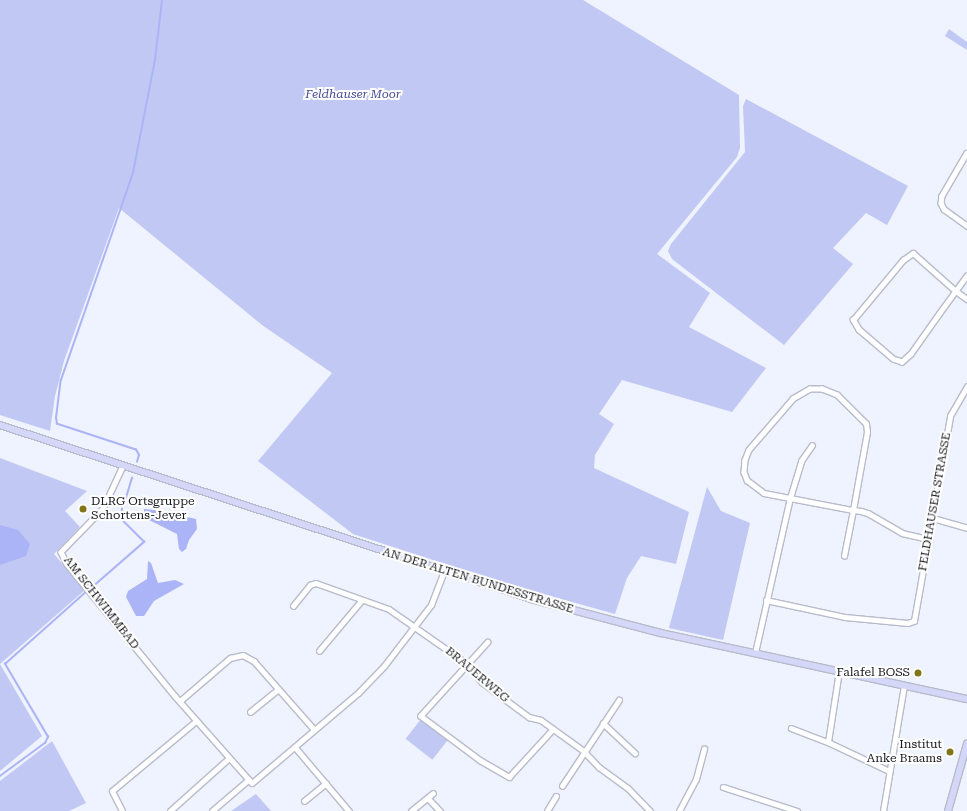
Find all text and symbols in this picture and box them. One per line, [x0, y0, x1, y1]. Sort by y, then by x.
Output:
park label: Feldhauser Moor [305, 88, 401, 102]
street label: FELDHAUSER STRASSE [916, 432, 954, 572]
place label: DLRG Ortsgruppe Schortens-Jever [91, 495, 195, 523]
marker: DLRG Ortsgruppe Schortens-Jever [78, 504, 88, 514]
street label: AN DER ALTEN BUNDESSTRASSE [381, 545, 575, 617]
street label: AM SCHWIMMBAD [60, 554, 142, 652]
street label: BRAUERWEG [442, 644, 512, 706]
place label: Falafel BOSS [837, 666, 910, 680]
marker: Falafel BOSS [913, 668, 923, 678]
place label: Institut Anke Braams [867, 738, 942, 766]
marker: Institut Anke Braams [945, 747, 955, 757]

